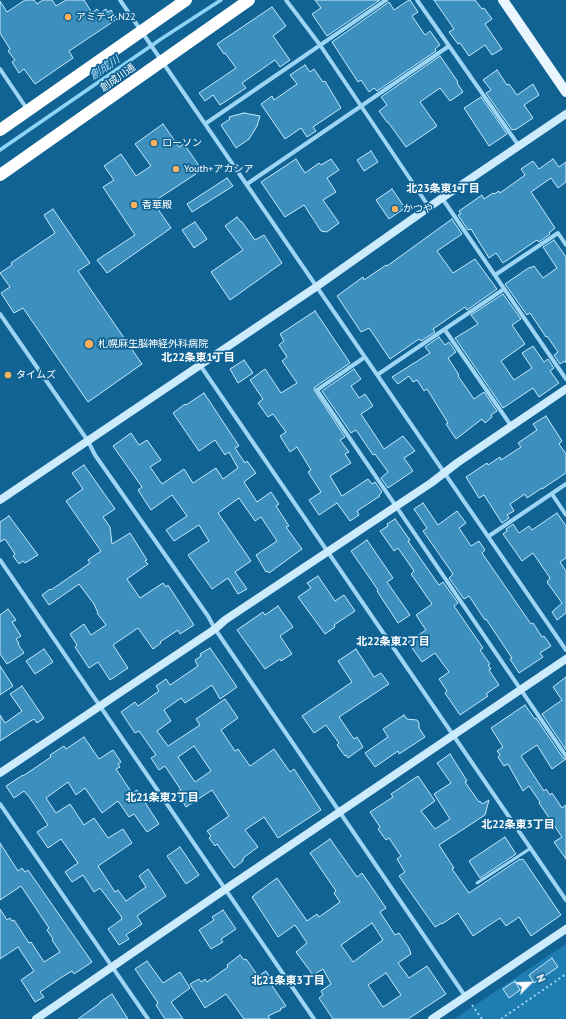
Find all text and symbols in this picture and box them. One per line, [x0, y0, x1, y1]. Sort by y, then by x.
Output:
place label: アミティ.N22 [76, 11, 136, 23]
marker: アミティ.N22 [63, 12, 73, 22]
water label: 創成川 [88, 53, 122, 83]
street label: 創成川通 [98, 62, 138, 94]
place label: ローソン [162, 137, 202, 149]
marker: ローソン [149, 138, 159, 148]
place label: Youth+アカシア [184, 163, 253, 175]
marker: Youth+アカシア [171, 164, 181, 174]
district label: 北23条東1丁目 [406, 182, 480, 196]
place label: 香華殿 [142, 199, 172, 211]
marker: 香華殿 [129, 200, 139, 210]
place label: かつや [403, 203, 433, 215]
marker: かつや [390, 204, 400, 214]
marker: 札幌麻生脳神経外科病院 [83, 338, 95, 350]
place label: 札幌麻生脳神経外科病院 [98, 338, 208, 350]
district label: 北22条東1丁目 [161, 351, 235, 365]
place label: タイムズ [16, 369, 56, 381]
marker: タイムズ [3, 370, 13, 380]
district label: 北22条東2丁目 [356, 635, 430, 649]
district label: 北21条東2丁目 [125, 791, 199, 805]
district label: 北22条東3丁目 [481, 818, 555, 832]
north arrow [510, 963, 550, 1003]
text: N [533, 972, 549, 984]
district label: 北21条東3丁目 [251, 974, 325, 988]

